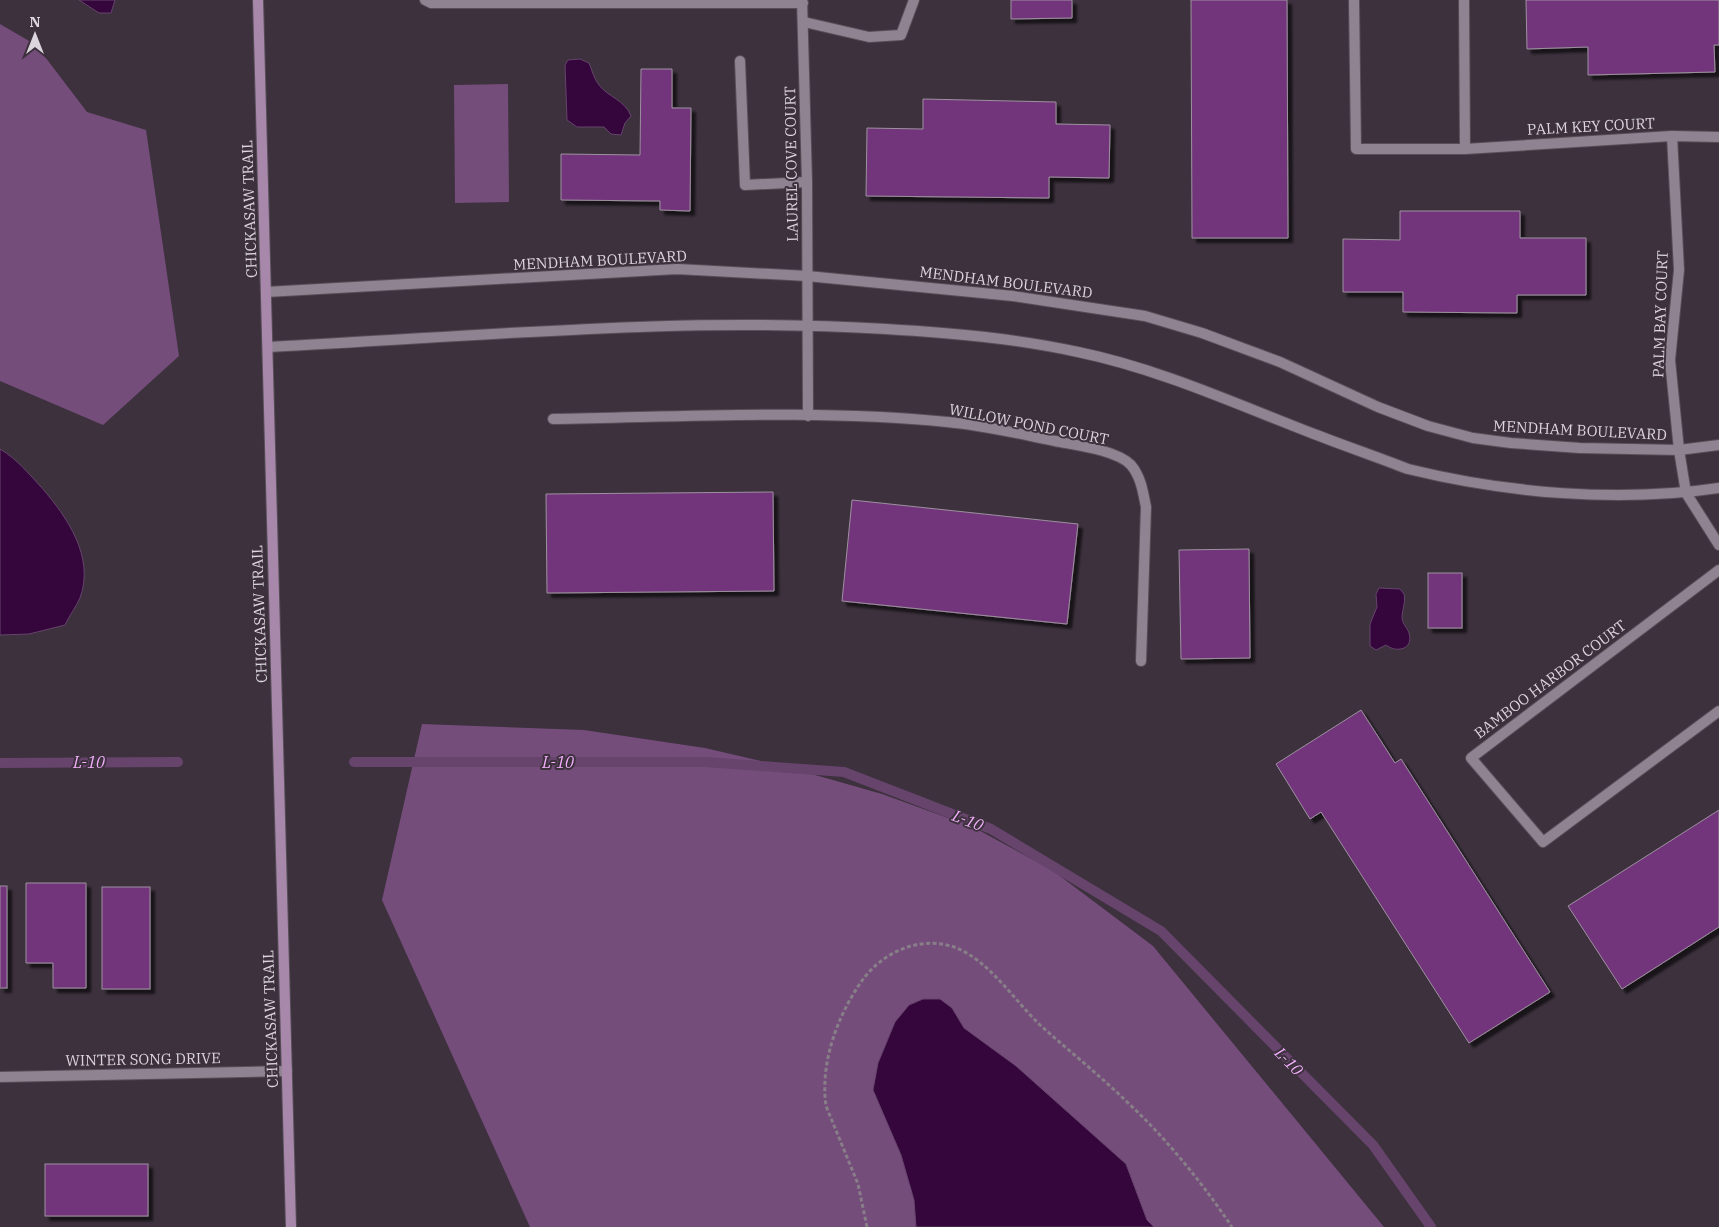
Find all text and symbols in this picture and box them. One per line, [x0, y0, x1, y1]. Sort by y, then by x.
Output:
north arrow [10, 10, 60, 60]
text: N [29, 13, 41, 31]
street label: LAUREL COVE COURT [780, 86, 802, 242]
street label: PALM KEY COURT [1526, 113, 1656, 139]
street label: CHICKASAW TRAIL [237, 140, 261, 278]
street label: MENDHAM BOULEVARD [513, 246, 687, 274]
street label: PALM BAY COURT [1648, 250, 1672, 378]
street label: MENDHAM BOULEVARD [918, 262, 1094, 302]
street label: WILLOW POND COURT [947, 399, 1111, 449]
street label: MENDHAM BOULEVARD [1493, 416, 1667, 444]
street label: CHICKASAW TRAIL [247, 545, 271, 683]
street label: BAMBOO HARBOR COURT [1470, 615, 1630, 742]
water label: L-10 [72, 752, 105, 772]
water label: L-10 [541, 752, 574, 772]
water label: L-10 [949, 805, 986, 835]
street label: CHICKASAW TRAIL [258, 950, 282, 1088]
water label: L-10 [1270, 1042, 1307, 1079]
street label: WINTER SONG DRIVE [65, 1048, 221, 1070]

